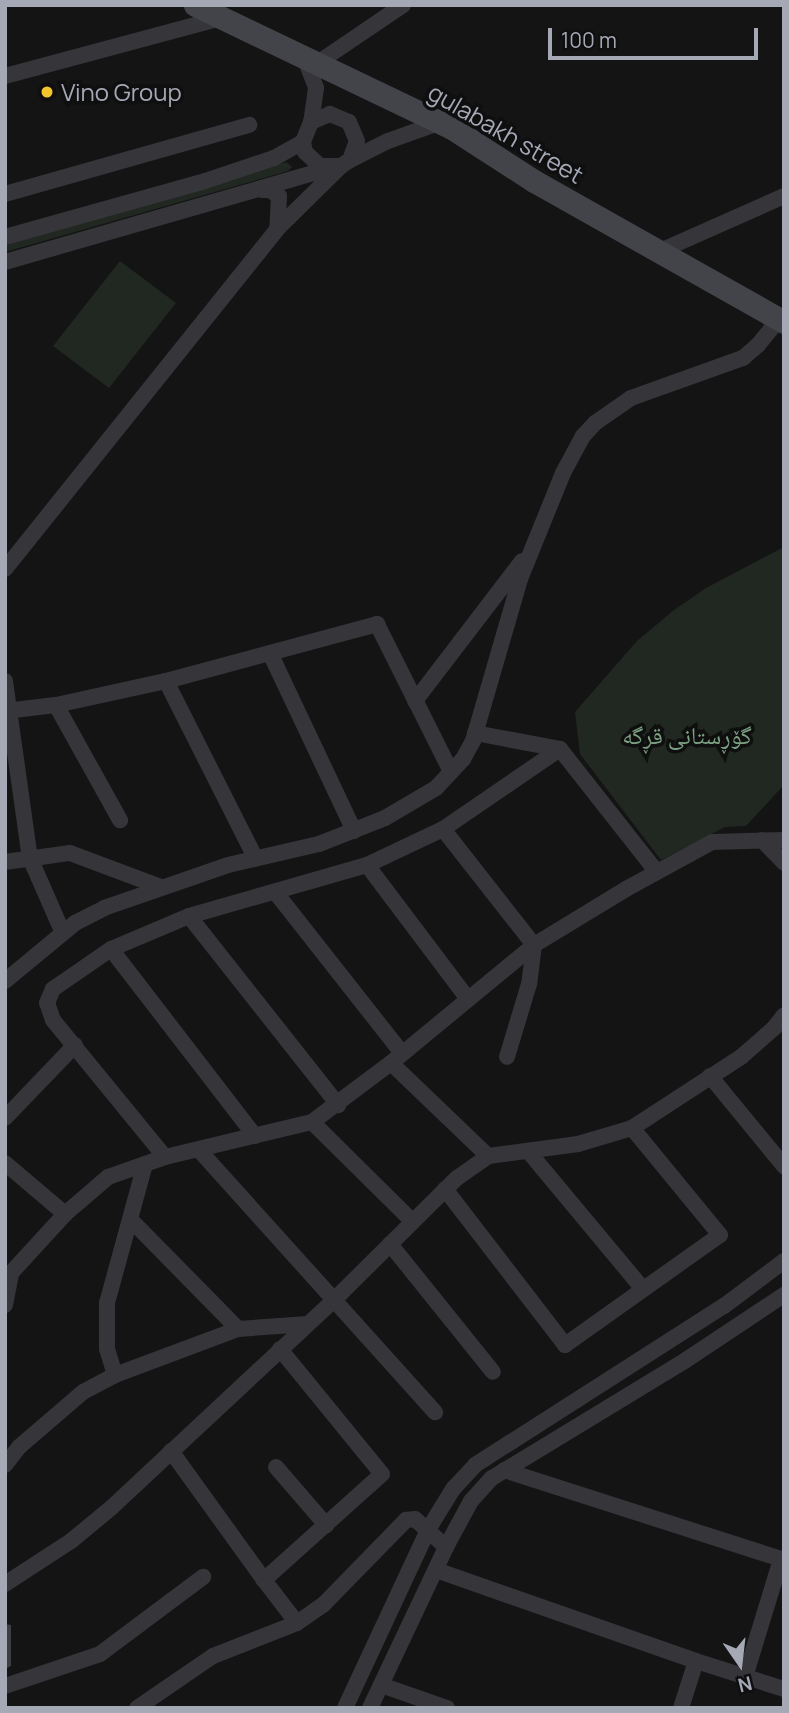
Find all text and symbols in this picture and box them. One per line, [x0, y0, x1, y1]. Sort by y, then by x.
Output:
scale bar [551, 14, 761, 58]
text: 100 m [561, 26, 617, 54]
street label: gulabakh street [423, 77, 589, 189]
place label: Vino Group [61, 78, 182, 106]
marker: Vino Group [39, 84, 55, 100]
park label: گۆڕستانی قڕگە [622, 721, 752, 749]
north arrow [705, 1629, 775, 1699]
text: N [735, 1670, 755, 1699]

